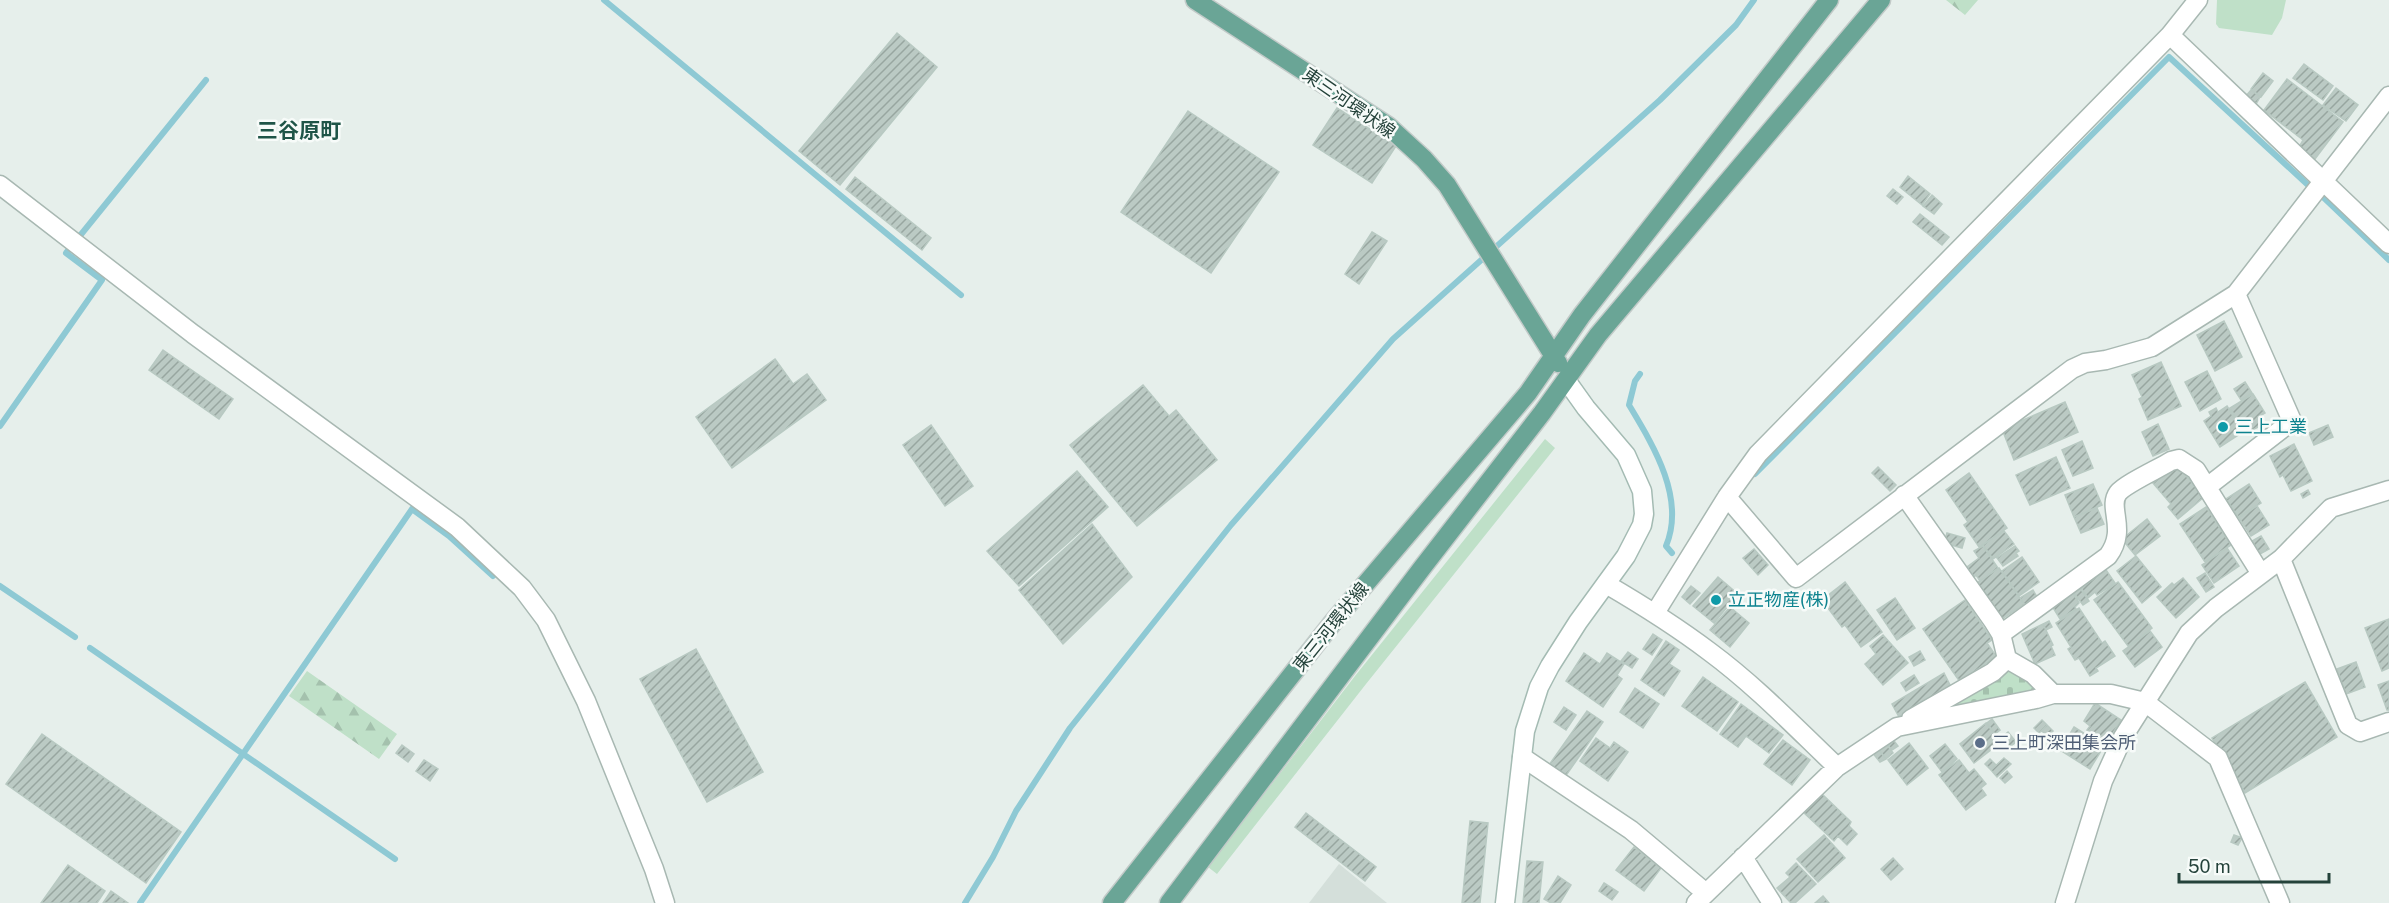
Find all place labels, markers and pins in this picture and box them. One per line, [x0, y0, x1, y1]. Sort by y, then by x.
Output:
place label: 三上工業 [2235, 416, 2307, 437]
marker: 三上工業 [2216, 420, 2230, 434]
place label: 立正物産(株) [1728, 589, 1829, 610]
marker: 立正物産(株) [1709, 593, 1723, 607]
place label: 三上町深田集会所 [1992, 732, 2136, 753]
marker: 三上町深田集会所 [1973, 736, 1987, 750]

